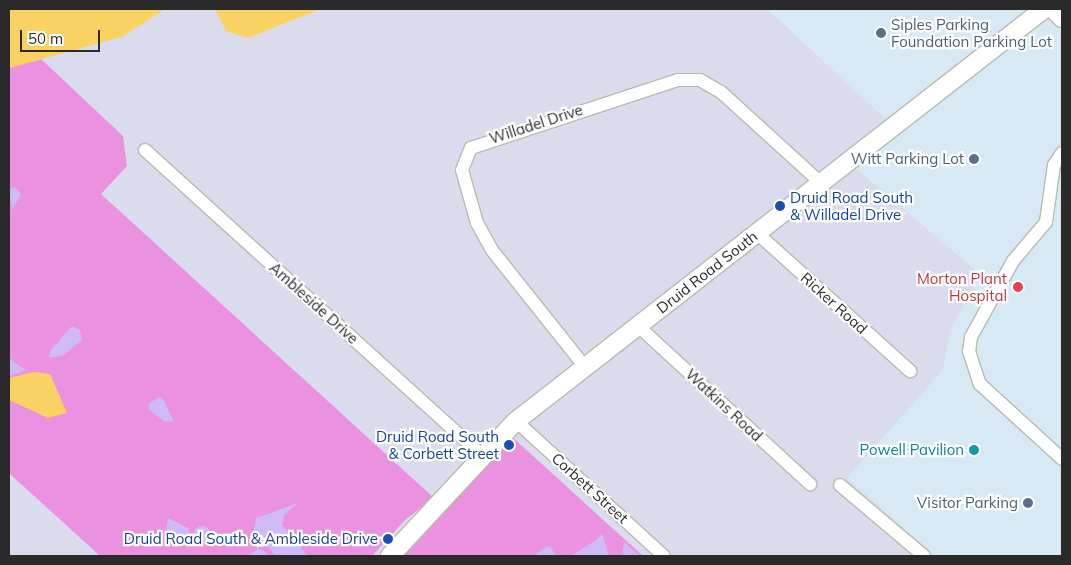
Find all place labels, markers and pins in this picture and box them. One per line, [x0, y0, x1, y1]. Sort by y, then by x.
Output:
place label: Siples Parking Foundation Parking Lot [891, 15, 1052, 50]
marker: Siples Parking Foundation Parking Lot [875, 27, 887, 39]
place label: Witt Parking Lot [851, 150, 964, 168]
marker: Witt Parking Lot [968, 153, 980, 165]
place label: Druid Road South & Willadel Drive [790, 188, 913, 223]
marker: Druid Road South & Willadel Drive [774, 200, 786, 212]
place label: Morton Plant Hospital [917, 269, 1007, 304]
marker: Morton Plant Hospital [1011, 280, 1025, 294]
place label: Druid Road South & Corbett Street [376, 427, 499, 462]
marker: Druid Road South & Corbett Street [503, 439, 515, 451]
place label: Powell Pavilion [860, 441, 964, 459]
marker: Powell Pavilion [968, 444, 980, 456]
place label: Visitor Parking [917, 494, 1018, 512]
marker: Visitor Parking [1022, 497, 1034, 509]
place label: Druid Road South & Ambleside Drive [124, 530, 378, 548]
marker: Druid Road South & Ambleside Drive [382, 533, 394, 545]

